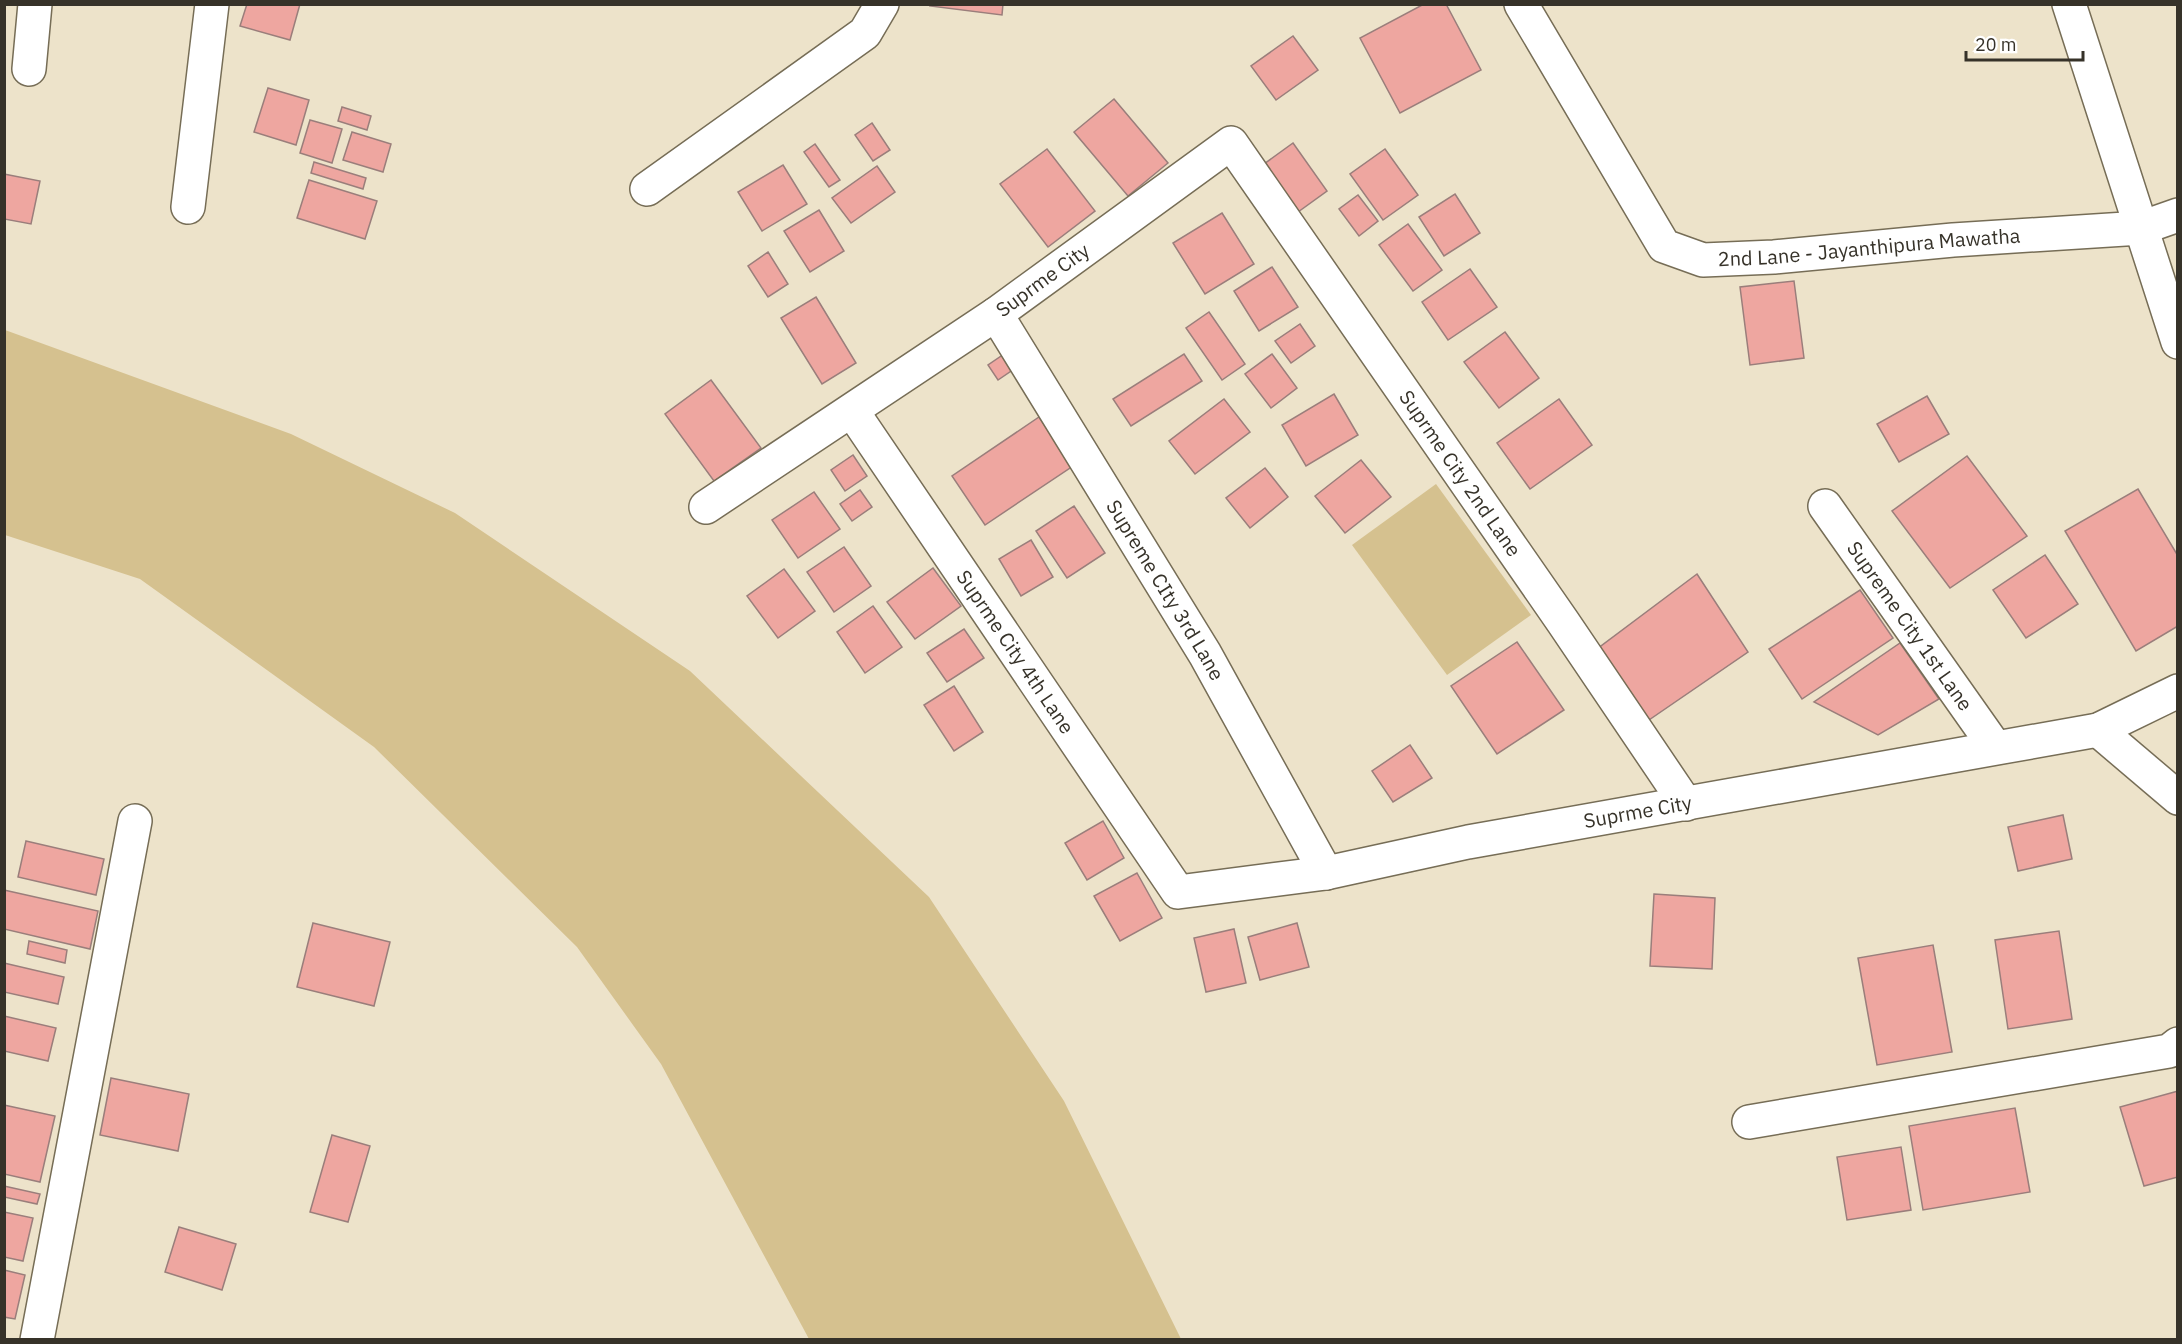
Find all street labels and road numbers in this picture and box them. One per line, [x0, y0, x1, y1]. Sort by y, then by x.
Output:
street label: 2nd Lane - Jayanthipura Mawatha [1717, 222, 2021, 272]
street label: Suprme City [990, 237, 1095, 323]
street label: Suprme City 2nd Lane [1393, 384, 1528, 562]
street label: Supreme CIty 3rd Lane [1100, 495, 1231, 685]
street label: Supreme City 1st Lane [1841, 536, 1979, 716]
street label: Suprme City 4th Lane [951, 564, 1081, 739]
street label: Suprme City [1581, 788, 1694, 834]

